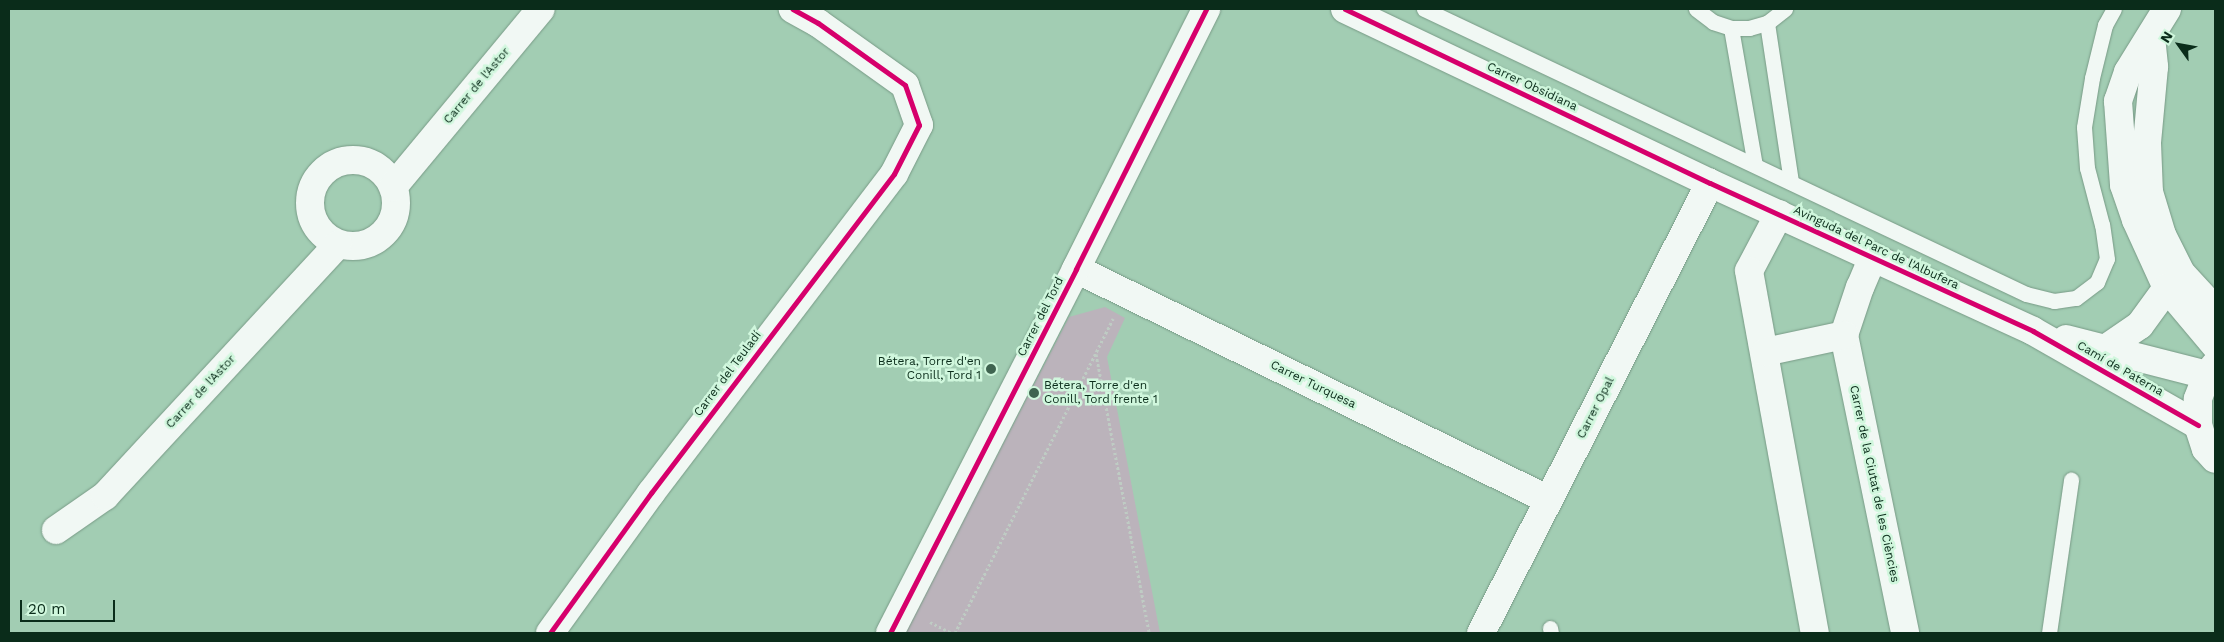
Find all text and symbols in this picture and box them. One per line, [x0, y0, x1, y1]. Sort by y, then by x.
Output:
north arrow [2154, 20, 2204, 70]
text: N [2157, 28, 2176, 46]
street label: Carrer de l'Astor [441, 45, 513, 127]
street label: Carrer Obsidiana [1484, 60, 1580, 114]
street label: Avinguda del Parc de l'Albufera [1791, 203, 1961, 293]
street label: Carrer del Tord [1015, 274, 1067, 360]
street label: Carrer del Teuladí [691, 328, 765, 420]
street label: Camí de Paterna [2074, 338, 2166, 400]
street label: Carrer de l'Astor [163, 352, 239, 432]
place label: Bétera, Torre d'en Conill, Tord 1 [877, 355, 981, 383]
street label: Carrer Turquesa [1268, 358, 1358, 412]
marker: Bétera, Torre d'en Conill, Tord 1 [985, 363, 997, 375]
street label: Carrer Opal [1574, 375, 1618, 441]
place label: Bétera, Torre d'en Conill, Tord frente 1 [1044, 379, 1159, 407]
street label: Carrer de la Ciutat de les Ciències [1846, 384, 1902, 584]
marker: Bétera, Torre d'en Conill, Tord frente 1 [1028, 387, 1040, 399]
scale bar [22, 590, 118, 622]
text: 20 m [28, 600, 66, 618]

